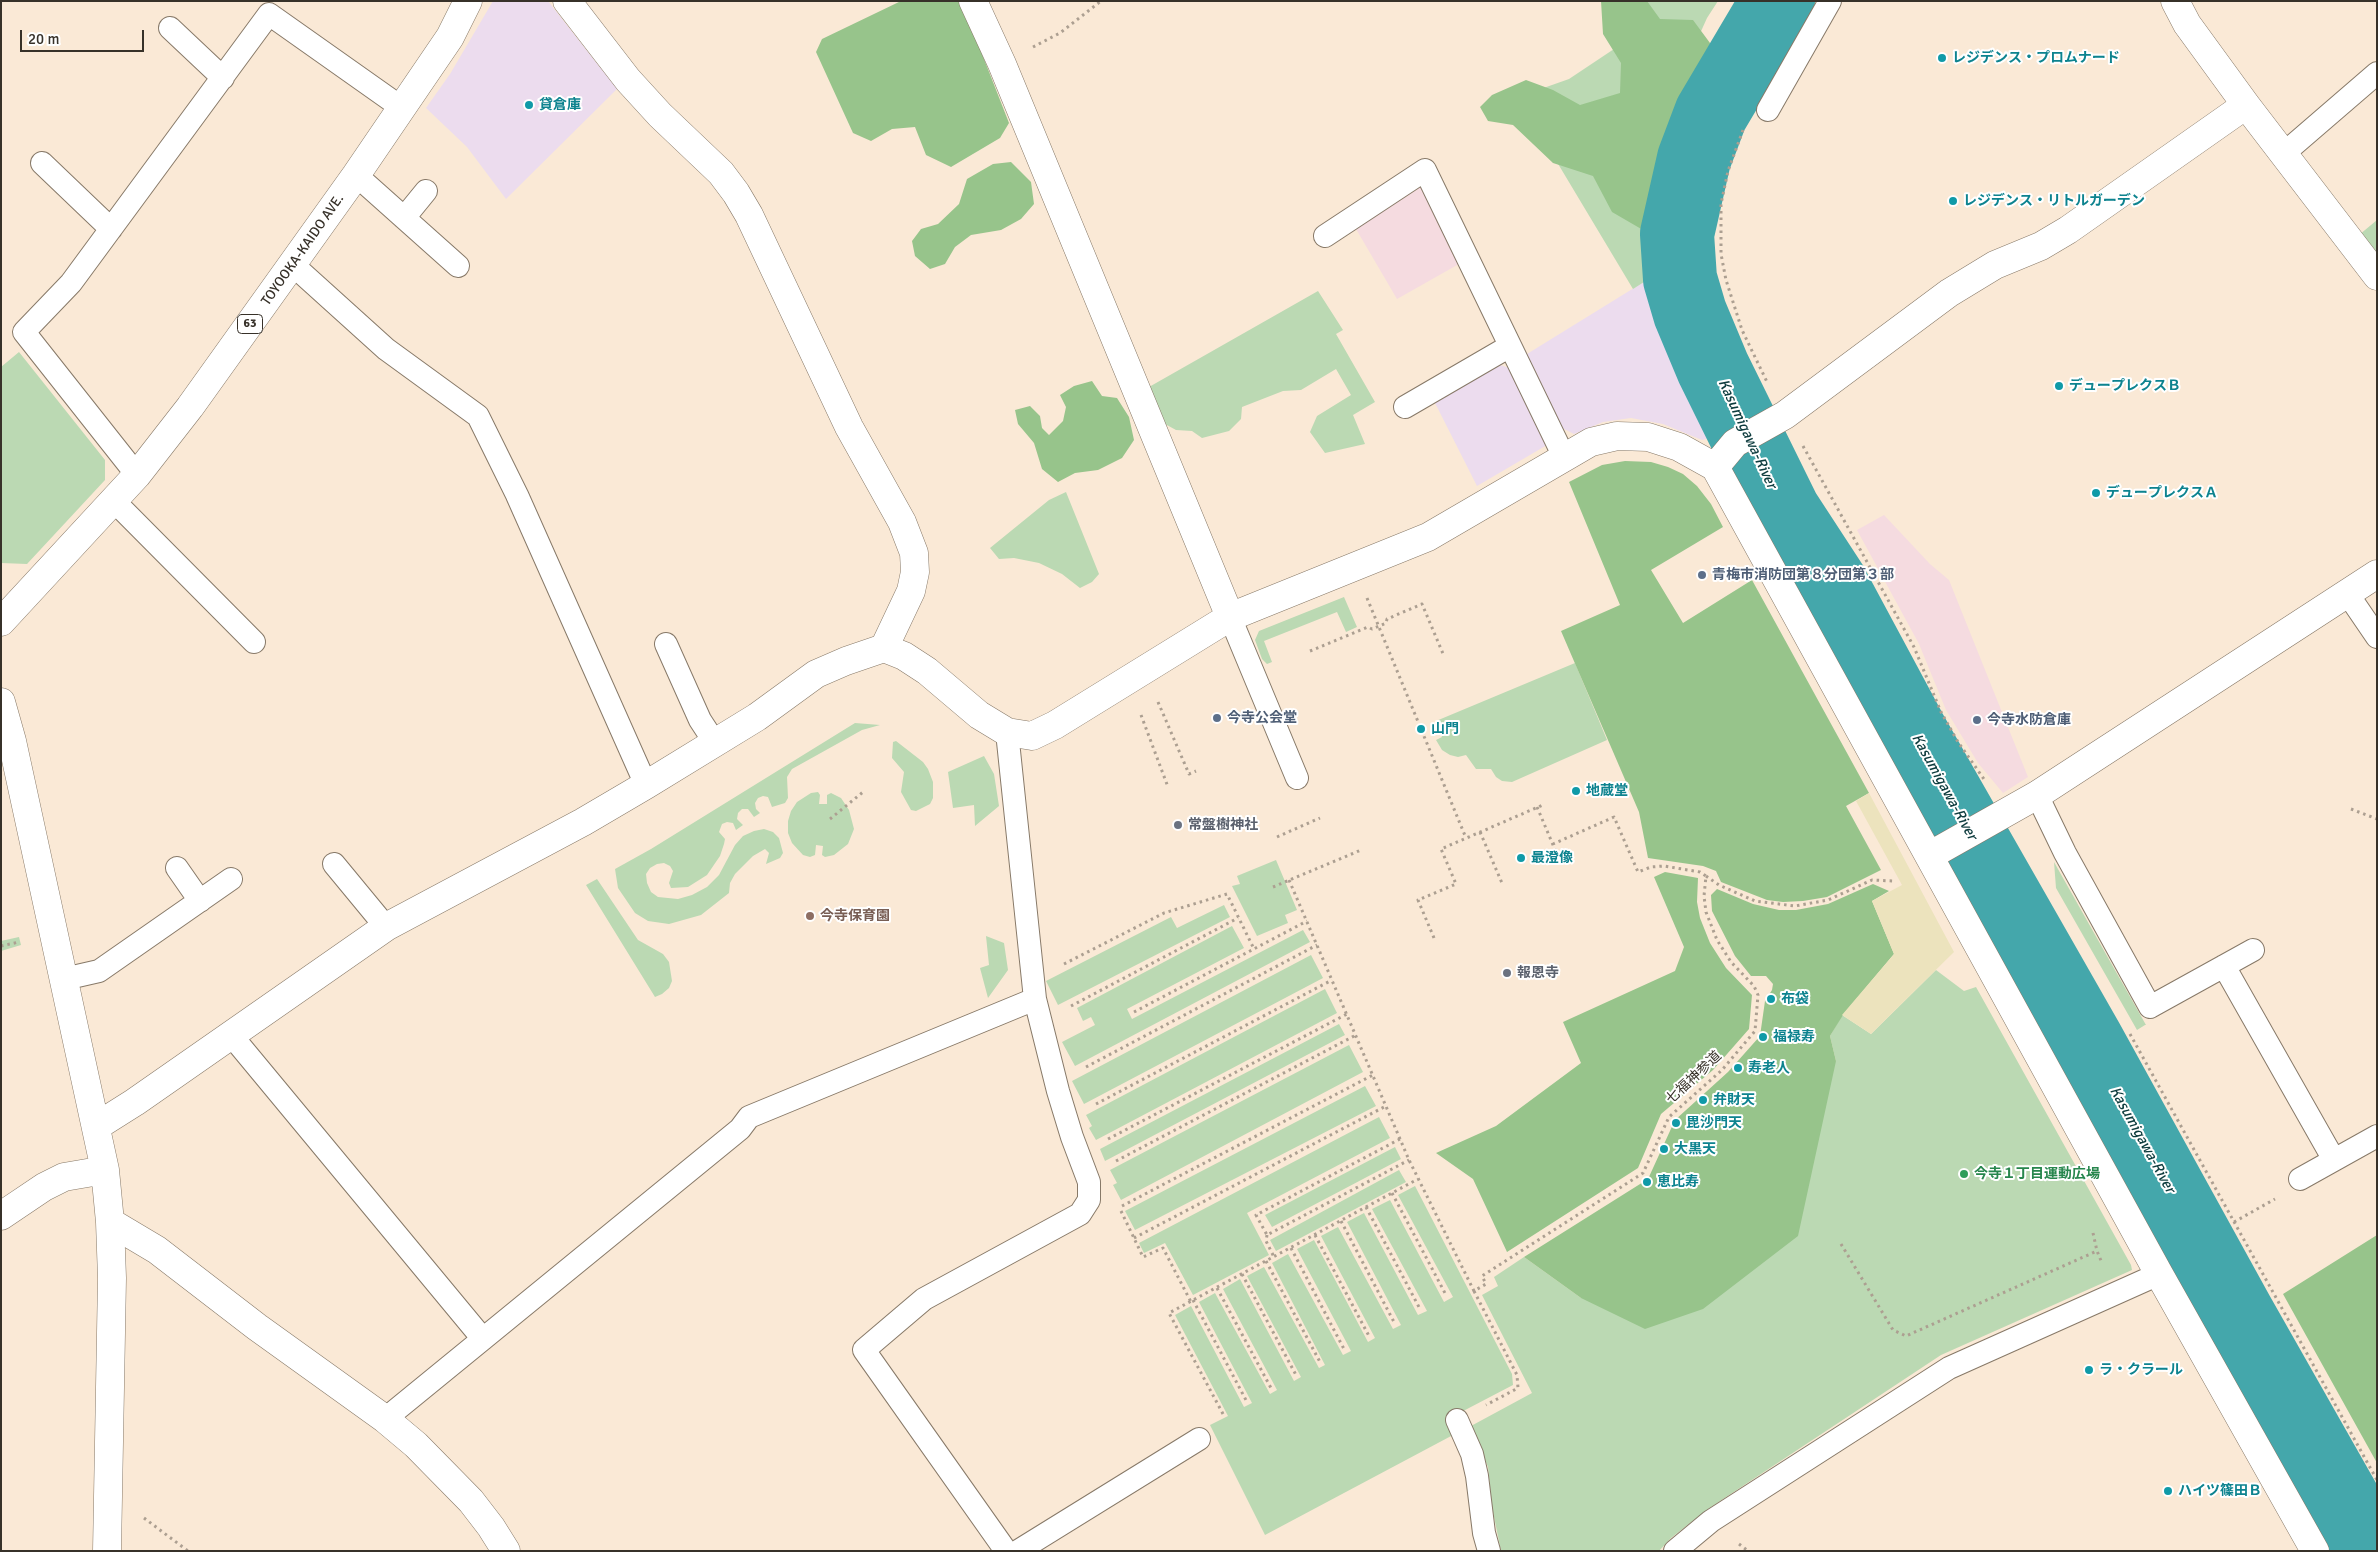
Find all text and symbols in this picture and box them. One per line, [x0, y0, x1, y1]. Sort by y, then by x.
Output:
scale bar [22, 20, 146, 52]
text: 20 m [28, 30, 59, 48]
place label: レジデンス・プロムナード [1952, 50, 2120, 66]
marker: レジデンス・プロムナード [1936, 52, 1948, 64]
place label: 貸倉庫 [539, 97, 581, 113]
marker: 貸倉庫 [523, 99, 535, 111]
street label: TOYOOKA-KAIDO AVE. [258, 191, 348, 309]
place label: レジデンス・リトルガーデン [1963, 193, 2145, 209]
marker: レジデンス・リトルガーデン [1947, 195, 1959, 207]
road number: 63 [238, 314, 262, 334]
water label: Kasumigawa-River [1714, 376, 1780, 492]
place label: デュープレクスＢ [2069, 378, 2181, 394]
marker: デュープレクスＢ [2053, 380, 2065, 392]
place label: デュープレクスＡ [2106, 485, 2218, 501]
marker: デュープレクスＡ [2090, 487, 2102, 499]
place label: 青梅市消防団第８分団第３部 [1712, 567, 1894, 583]
marker: 青梅市消防団第８分団第３部 [1696, 569, 1708, 581]
place label: 今寺公会堂 [1227, 710, 1297, 726]
marker: 今寺公会堂 [1211, 712, 1223, 724]
place label: 今寺水防倉庫 [1987, 712, 2071, 728]
marker: 今寺水防倉庫 [1971, 714, 1983, 726]
place label: 山門 [1431, 721, 1459, 737]
marker: 山門 [1415, 723, 1427, 735]
water label: Kasumigawa-River [1907, 731, 1981, 843]
place label: 地蔵堂 [1586, 783, 1628, 799]
marker: 地蔵堂 [1570, 785, 1582, 797]
place label: 常盤樹神社 [1188, 817, 1258, 833]
marker: 常盤樹神社 [1172, 819, 1184, 831]
place label: 最澄像 [1531, 850, 1573, 866]
marker: 最澄像 [1515, 852, 1527, 864]
place label: 今寺保育園 [820, 908, 890, 924]
marker: 今寺保育園 [804, 910, 816, 922]
place label: 報恩寺 [1517, 965, 1559, 981]
marker: 報恩寺 [1501, 967, 1513, 979]
place label: 布袋 [1781, 991, 1809, 1007]
marker: 布袋 [1765, 993, 1777, 1005]
place label: 福禄寿 [1773, 1029, 1815, 1045]
marker: 福禄寿 [1757, 1031, 1769, 1043]
street label: 七福神参道 [1663, 1048, 1725, 1108]
place label: 寿老人 [1748, 1060, 1790, 1076]
marker: 寿老人 [1732, 1062, 1744, 1074]
water label: Kasumigawa-River [2105, 1084, 2179, 1196]
place label: 弁財天 [1713, 1092, 1755, 1108]
marker: 弁財天 [1697, 1094, 1709, 1106]
place label: 毘沙門天 [1686, 1115, 1742, 1131]
marker: 毘沙門天 [1670, 1117, 1682, 1129]
place label: 大黒天 [1674, 1141, 1716, 1157]
marker: 大黒天 [1658, 1143, 1670, 1155]
place label: 今寺１丁目運動広場 [1974, 1166, 2100, 1182]
marker: 今寺１丁目運動広場 [1958, 1168, 1970, 1180]
place label: 恵比寿 [1657, 1174, 1699, 1190]
marker: 恵比寿 [1641, 1176, 1653, 1188]
place label: ラ・クラール [2099, 1362, 2183, 1378]
marker: ラ・クラール [2083, 1364, 2095, 1376]
place label: ハイツ篠田Ｂ [2178, 1483, 2262, 1499]
marker: ハイツ篠田Ｂ [2162, 1485, 2174, 1497]

